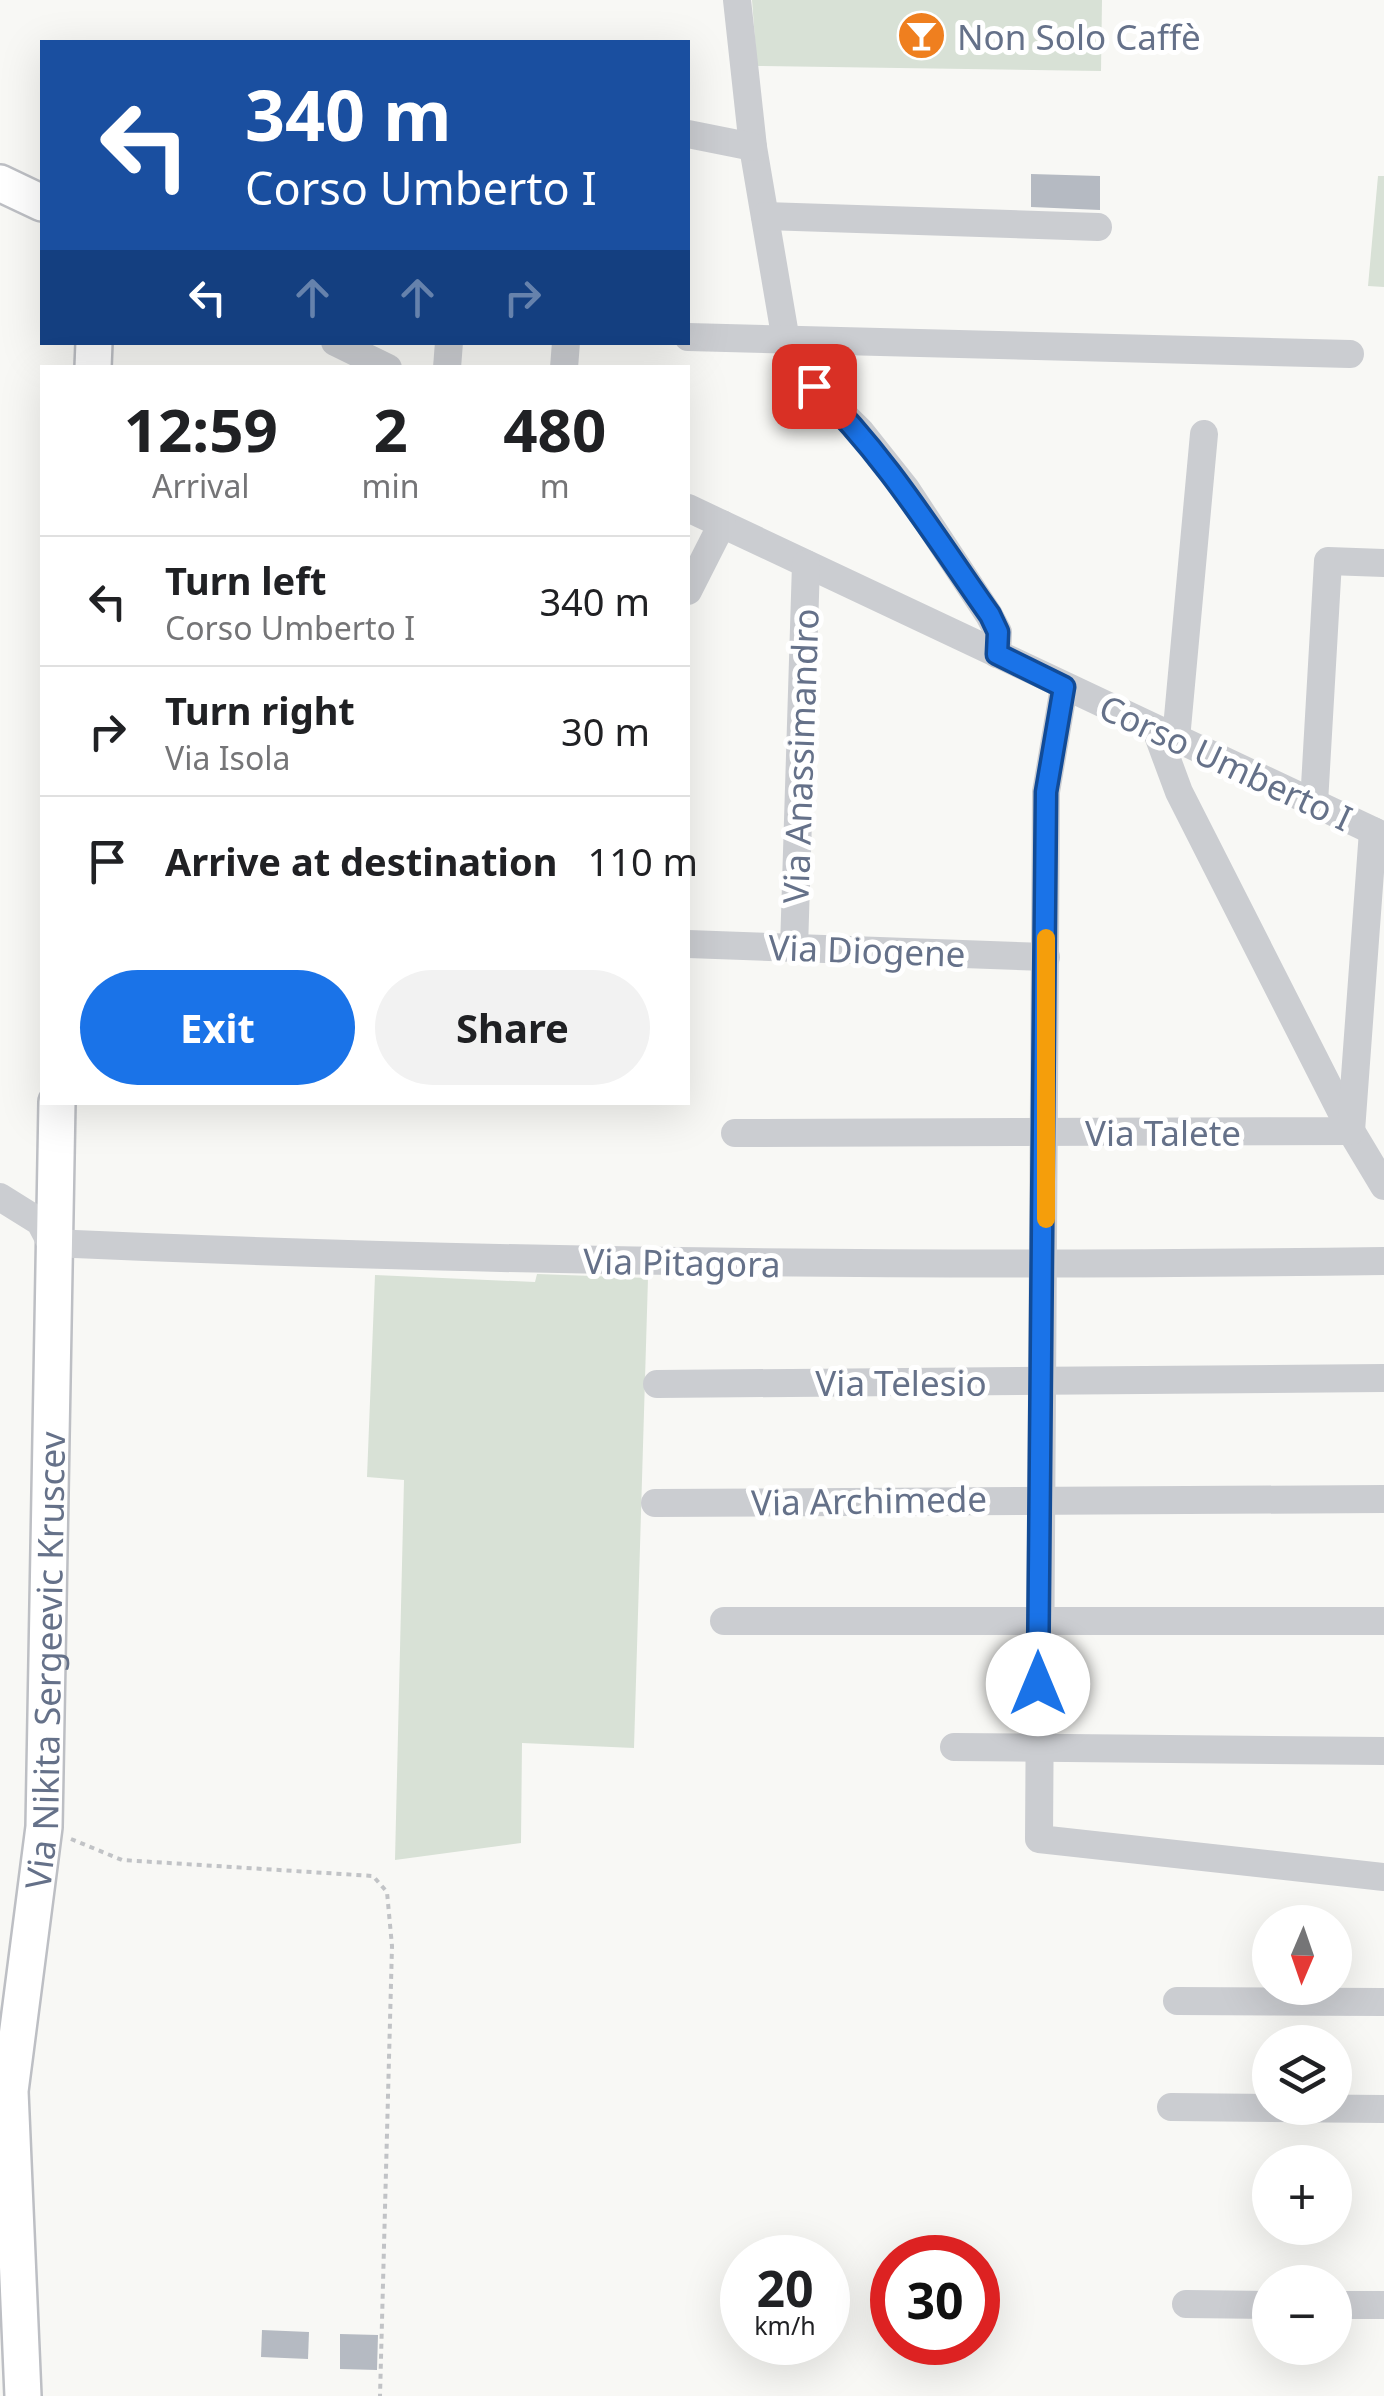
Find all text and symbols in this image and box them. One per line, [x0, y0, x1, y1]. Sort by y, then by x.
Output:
bar icon: Non Solo Caffè [896, 10, 948, 62]
place label: Non Solo Caffè [957, 13, 1201, 60]
text: 340 m [245, 66, 452, 162]
icon: left [80, 80, 210, 210]
text: Corso Umberto I [245, 157, 597, 218]
icon: left [180, 270, 235, 325]
icon: ahead [285, 270, 340, 325]
icon: ahead [390, 270, 445, 325]
icon: right [495, 270, 550, 325]
pin [772, 344, 857, 429]
icon: arrive [787, 359, 842, 414]
text: 12:59 [124, 388, 278, 470]
text: 2 [373, 388, 408, 470]
text: 480 [503, 388, 606, 470]
text: Arrival [152, 464, 250, 507]
text: min [362, 464, 420, 507]
text: m [540, 464, 570, 507]
text: Turn left [165, 554, 327, 606]
icon: left [80, 574, 135, 629]
text: 340 m [539, 575, 650, 627]
text: Corso Umberto I [165, 606, 415, 649]
street label: Via Anassimandro [771, 608, 829, 904]
street label: Corso Umberto I [1092, 683, 1360, 841]
text: Turn right [165, 684, 355, 736]
icon: right [80, 704, 135, 759]
text: 30 m [561, 705, 650, 757]
text: Via Isola [165, 736, 290, 779]
icon: arrive [80, 834, 135, 889]
text: Arrive at destination [165, 835, 557, 887]
text: 110 m [587, 835, 698, 887]
street label: Via Diogene [768, 923, 966, 977]
button: Exit [80, 970, 355, 1085]
button: Share [375, 970, 650, 1085]
street label: Via Talete [1085, 1109, 1241, 1156]
street label: Via Pitagora [583, 1237, 781, 1287]
street label: Via Telesio [815, 1359, 987, 1406]
street label: Via Nikita Sergeevic Kruscev [13, 1431, 75, 1892]
street label: Via Archimede [751, 1474, 987, 1526]
position arrow [986, 1632, 1090, 1736]
north arrow [1252, 1905, 1352, 2005]
map controls [1252, 1905, 1352, 2365]
button: layers [1252, 2025, 1352, 2125]
button: + [1252, 2145, 1352, 2245]
speed limit sign: 30 [870, 2235, 1000, 2365]
text: 20 [756, 2254, 814, 2322]
button: − [1252, 2265, 1352, 2365]
text: km/h [754, 2308, 816, 2342]

